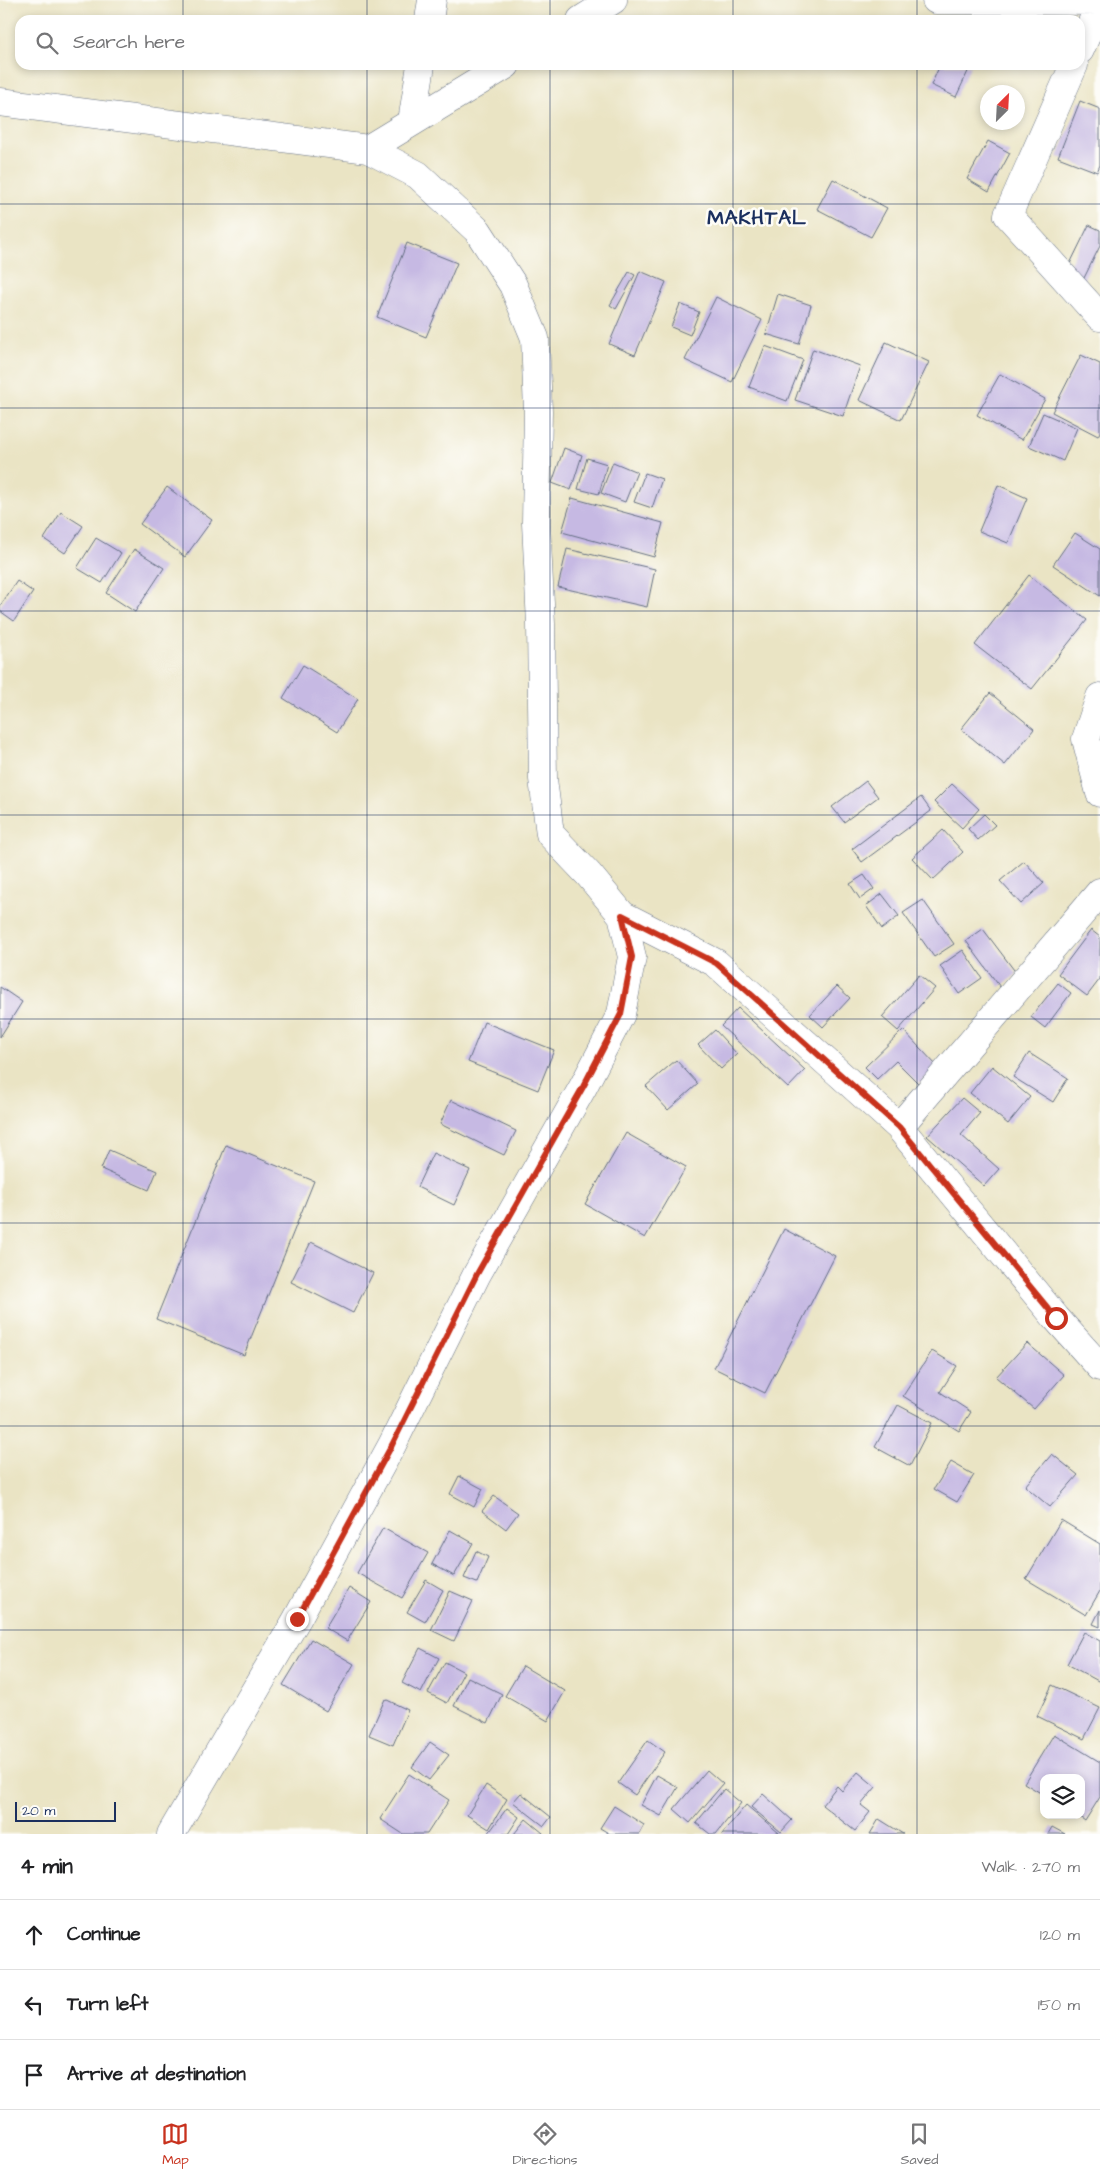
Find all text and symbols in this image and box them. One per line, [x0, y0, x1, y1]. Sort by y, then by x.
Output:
search box [15, 15, 1085, 70]
icon: search [33, 29, 61, 57]
text: Search here [73, 29, 185, 56]
north arrow [980, 85, 1025, 130]
district label: MAKHTAL [707, 204, 807, 232]
route start [1045, 1307, 1068, 1330]
route end [286, 1608, 309, 1631]
map controls [1040, 1774, 1085, 1819]
button: layers [1040, 1774, 1085, 1819]
scale bar [15, 1799, 116, 1822]
text: 20 m [22, 1801, 55, 1821]
text: 4 min [20, 1852, 73, 1881]
text: Walk · 270 m [981, 1856, 1080, 1878]
icon: ahead [20, 1921, 48, 1949]
text: Continue [67, 1921, 141, 1948]
text: 120 m [1040, 1924, 1080, 1946]
icon: left [20, 1991, 48, 2019]
text: Turn left [67, 1991, 148, 2018]
text: 150 m [1038, 1994, 1080, 2016]
icon: arrive [20, 2061, 48, 2089]
text: Arrive at destination [67, 2061, 246, 2088]
tab: Map [161, 2120, 189, 2170]
tab: Directions [512, 2120, 577, 2170]
tab: Saved [900, 2120, 939, 2170]

